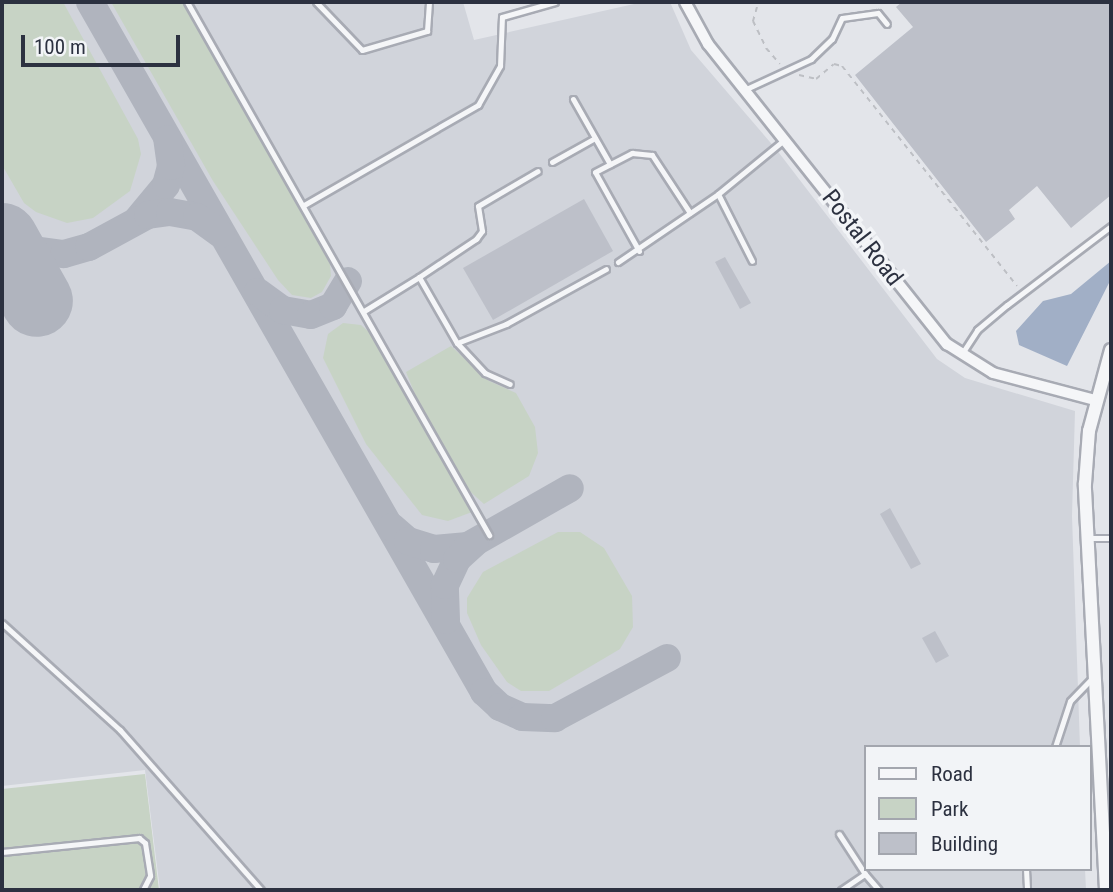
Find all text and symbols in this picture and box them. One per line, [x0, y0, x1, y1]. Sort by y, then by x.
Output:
scale bar [24, 21, 184, 65]
text: 100 m [34, 35, 86, 59]
street label: Postal Road [816, 184, 908, 292]
legend [864, 745, 1092, 871]
text: Road [931, 762, 973, 786]
text: Park [931, 797, 968, 821]
text: Building [931, 832, 998, 856]

